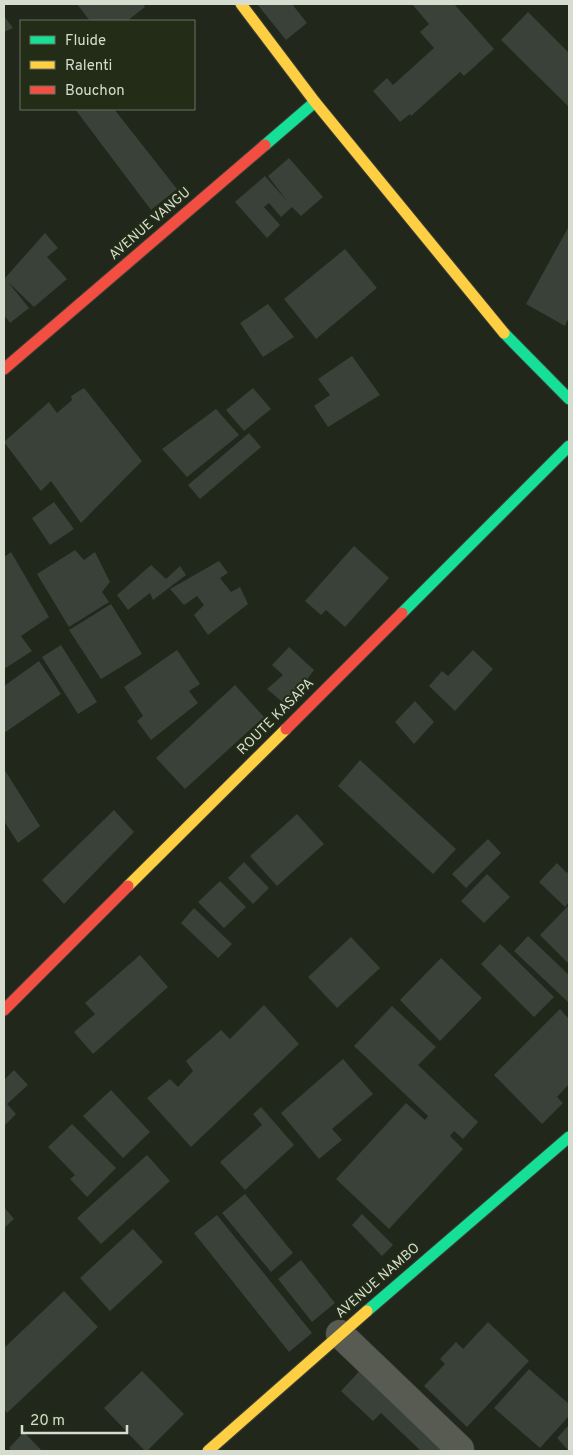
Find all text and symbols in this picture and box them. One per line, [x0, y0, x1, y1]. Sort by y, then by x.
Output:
legend [20, 20, 195, 110]
text: Fluide [65, 32, 106, 51]
text: Ralenti [65, 57, 112, 76]
text: Bouchon [65, 82, 125, 101]
street label: AVENUE VANGU [106, 184, 194, 264]
street label: ROUTE KASAPA [234, 675, 318, 759]
street label: AVENUE NAMBO [332, 1240, 424, 1322]
scale bar [22, 1402, 128, 1434]
text: 20 m [30, 1412, 65, 1431]

